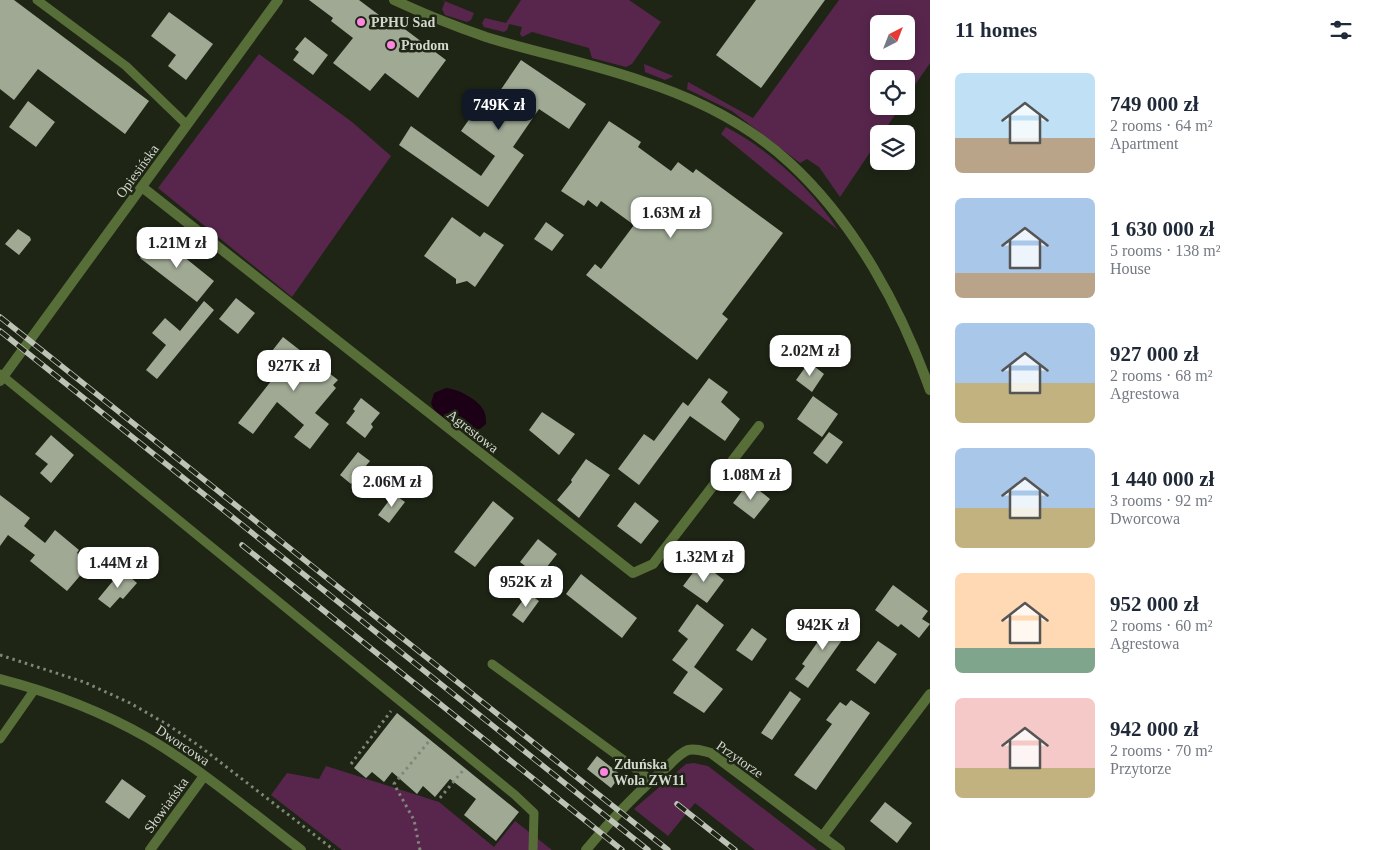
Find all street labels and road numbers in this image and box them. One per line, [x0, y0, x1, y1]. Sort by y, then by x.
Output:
street label: Opiesińska [113, 141, 162, 201]
street label: Agrestowa [444, 407, 502, 456]
street label: Dworcowa [153, 722, 213, 769]
street label: Przytorze [713, 738, 766, 781]
street label: Słowiańska [141, 774, 192, 836]

